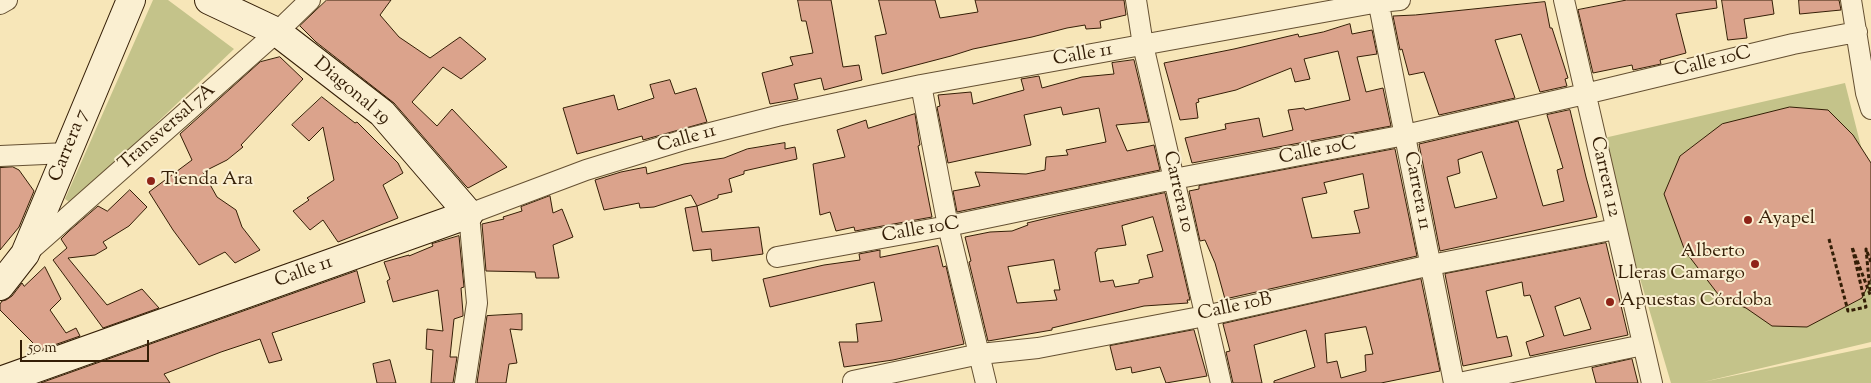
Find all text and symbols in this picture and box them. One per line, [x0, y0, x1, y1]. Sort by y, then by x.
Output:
street label: Calle 11 [1051, 40, 1115, 72]
street label: Calle 10C [1672, 42, 1754, 84]
street label: Diagonal 19 [308, 53, 394, 131]
street label: Transversal 7A [115, 80, 221, 176]
street label: Carrera 7 [45, 106, 95, 186]
street label: Calle 11 [655, 121, 719, 159]
street label: Calle 10C [1277, 133, 1359, 171]
street label: Carrera 12 [1584, 135, 1624, 219]
street label: Carrera 10 [1157, 149, 1197, 235]
street label: Carrera 11 [1397, 150, 1435, 232]
place label: Tienda Ara [161, 170, 253, 192]
marker: Tienda Ara [145, 175, 157, 187]
place label: Ayapel [1758, 209, 1815, 231]
street label: Calle 10C [880, 213, 962, 249]
marker: Ayapel [1742, 214, 1754, 226]
place label: Alberto Lleras Camargo [1617, 242, 1745, 286]
street label: Calle 11 [272, 252, 336, 294]
marker: Alberto Lleras Camargo [1749, 258, 1761, 270]
street label: Calle 10B [1196, 289, 1274, 327]
place label: Apuestas Córdoba [1620, 291, 1772, 313]
marker: Apuestas Córdoba [1604, 296, 1616, 308]
scale bar [22, 330, 151, 362]
text: 50 m [28, 338, 57, 359]

